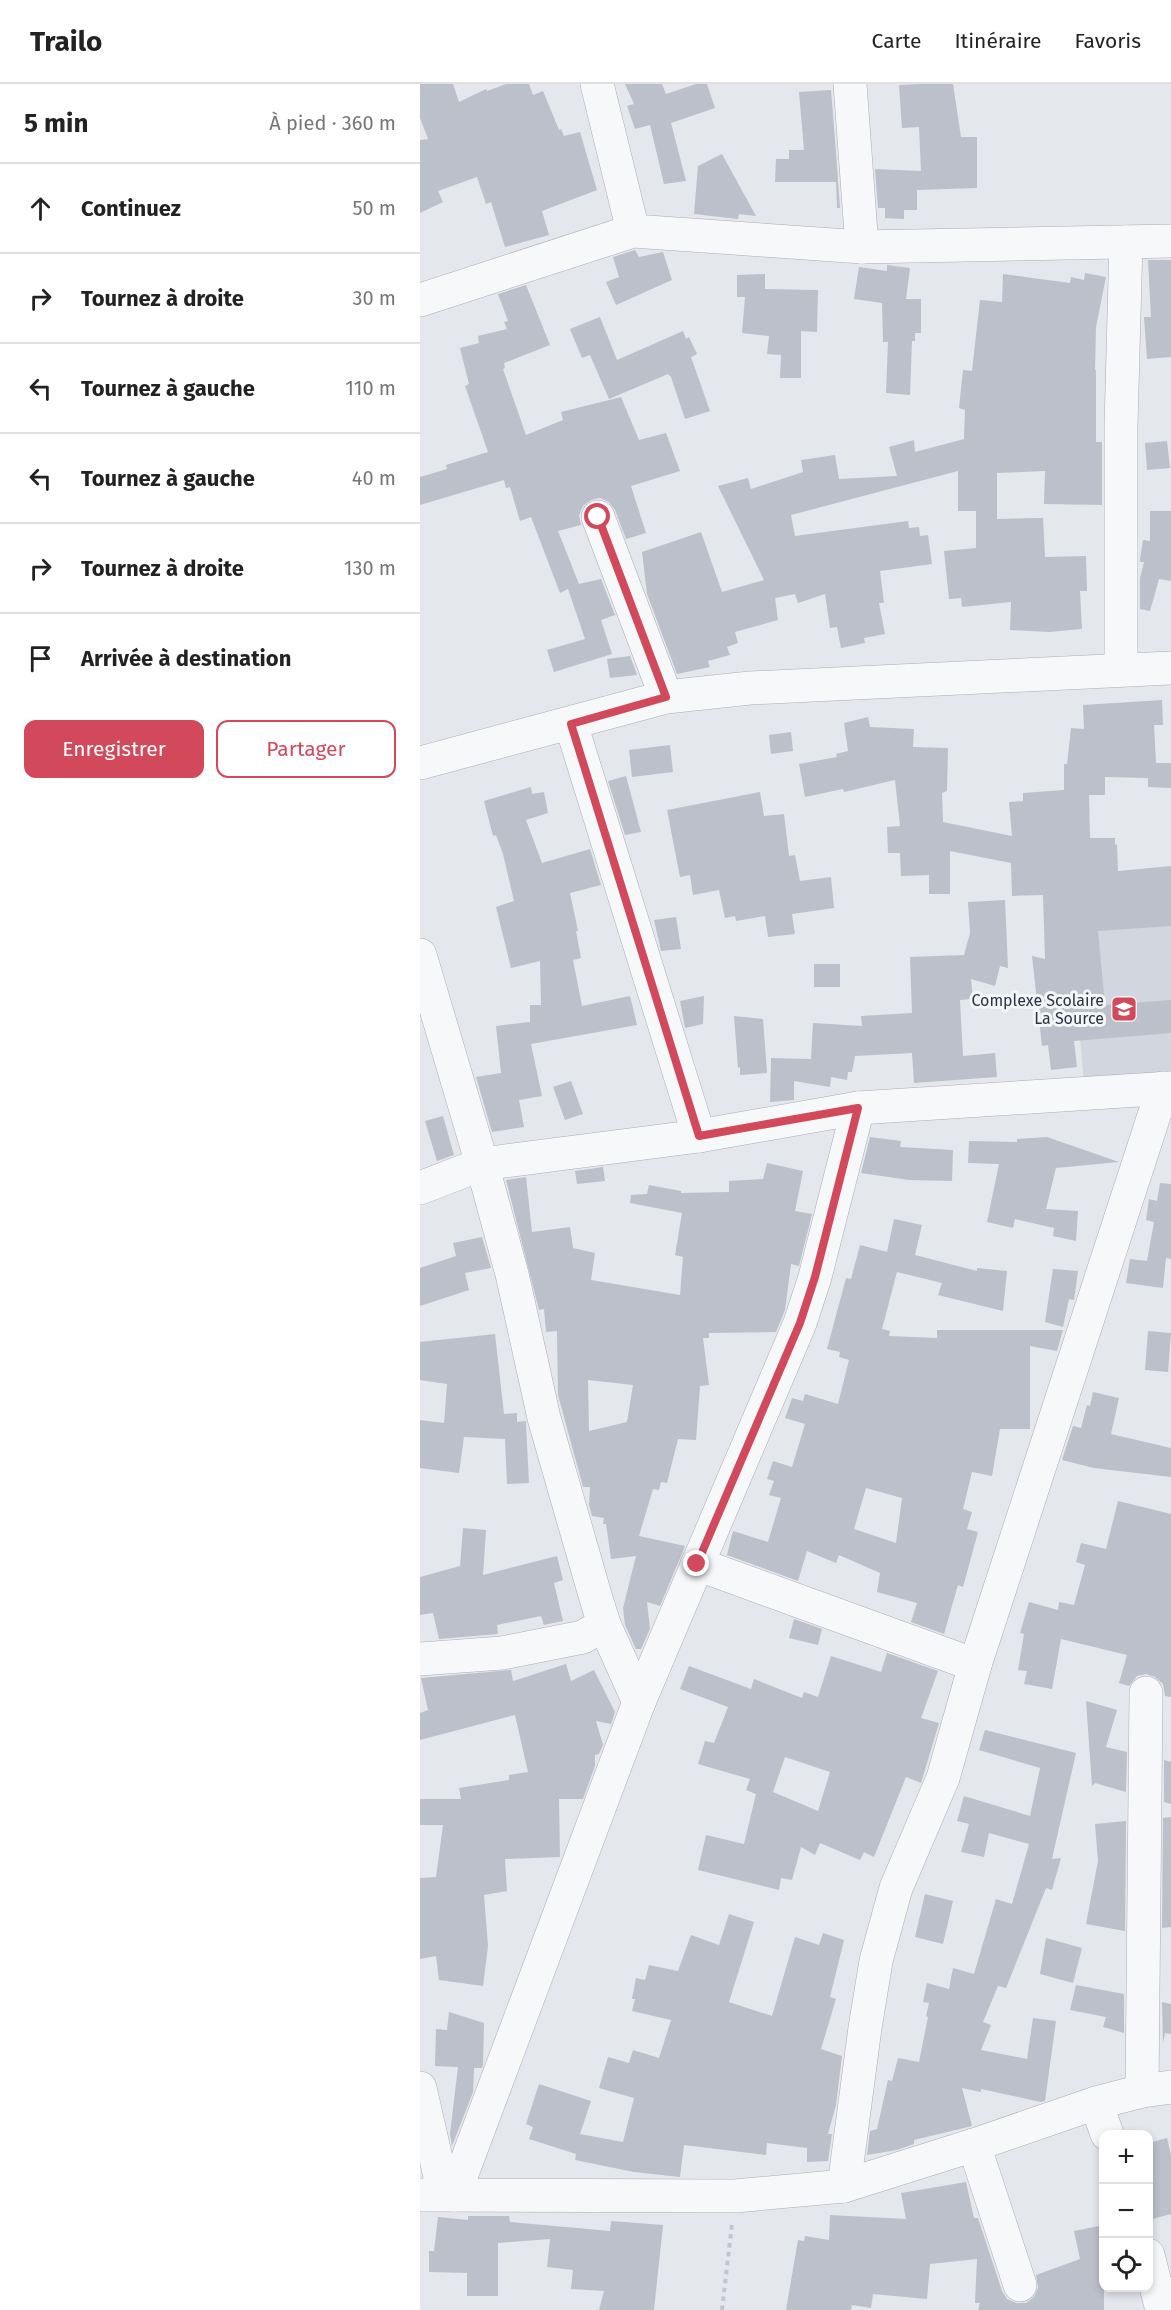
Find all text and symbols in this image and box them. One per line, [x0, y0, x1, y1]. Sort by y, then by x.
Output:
text: Trailo [30, 25, 102, 58]
text: Carte [872, 28, 921, 54]
text: Itinéraire [954, 28, 1041, 54]
text: Favoris [1074, 28, 1141, 54]
text: 5 min [24, 108, 88, 139]
text: À pied · 360 m [269, 111, 396, 135]
icon: ahead [24, 192, 57, 225]
text: Continuez [81, 195, 181, 222]
text: 50 m [352, 196, 396, 220]
icon: right [24, 282, 57, 315]
text: Tournez à droite [81, 285, 244, 312]
text: 30 m [352, 286, 396, 310]
icon: left [24, 372, 57, 405]
text: Tournez à gauche [81, 375, 255, 402]
text: 110 m [345, 376, 396, 400]
icon: left [24, 462, 57, 495]
text: Tournez à gauche [81, 465, 255, 492]
text: 40 m [352, 466, 396, 490]
route start [584, 503, 610, 529]
icon: right [24, 552, 57, 585]
text: Tournez à droite [81, 555, 244, 582]
text: 130 m [344, 556, 396, 580]
icon: arrive [24, 642, 57, 675]
text: Arrivée à destination [81, 645, 291, 672]
button: Enregistrer [24, 720, 204, 778]
button: Partager [216, 720, 396, 778]
place label: Complexe Scolaire La Source [971, 991, 1104, 1028]
school or university icon: Complexe Scolaire La Source [1109, 994, 1139, 1024]
route end [683, 1550, 709, 1576]
map controls [1099, 2130, 1153, 2292]
button: + [1099, 2130, 1153, 2184]
button: − [1099, 2184, 1153, 2238]
button: locate [1099, 2238, 1153, 2292]

